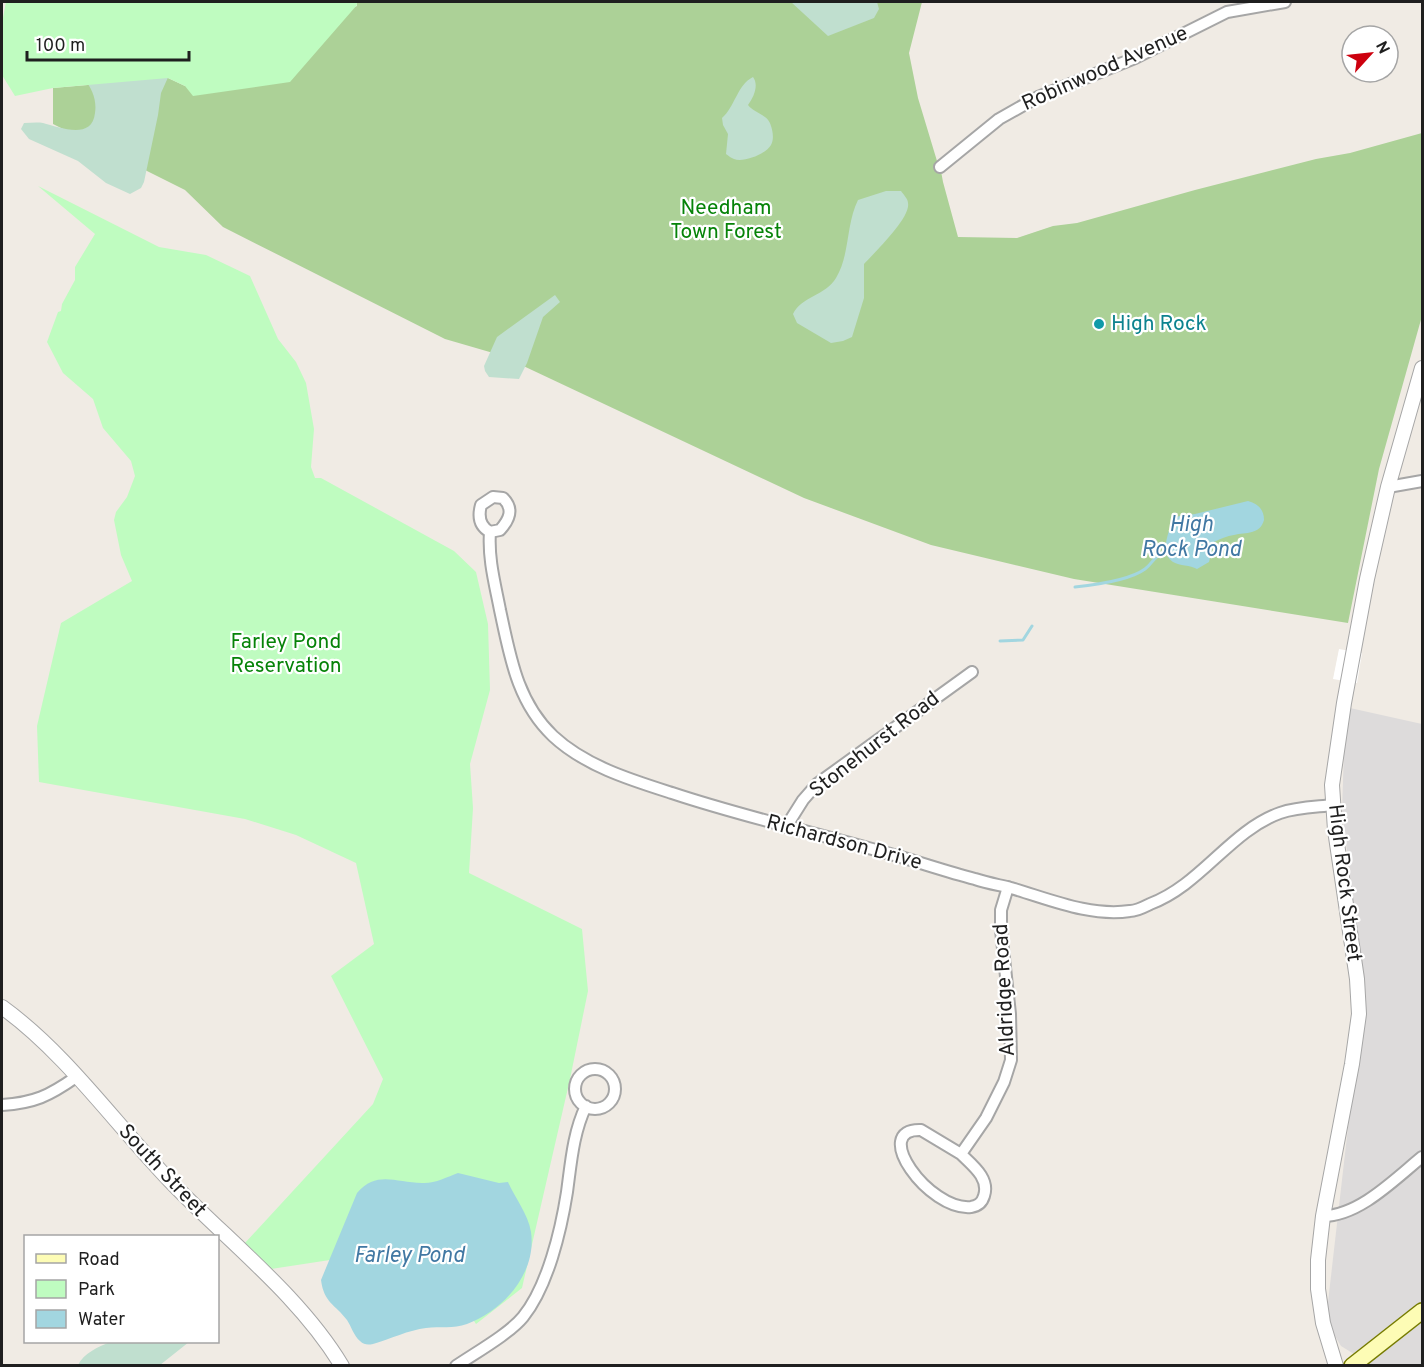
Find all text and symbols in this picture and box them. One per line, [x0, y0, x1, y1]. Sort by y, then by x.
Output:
street label: Robinwood Avenue [1018, 20, 1192, 118]
scale bar [27, 24, 189, 62]
north arrow [1340, 24, 1400, 84]
text: 100 m [36, 35, 85, 58]
text: N [1370, 38, 1393, 58]
park label: Needham Town Forest [670, 195, 782, 246]
place label: High Rock [1111, 311, 1207, 338]
marker: High Rock [1092, 317, 1106, 331]
water label: High Rock Pond [1141, 512, 1243, 564]
park label: Farley Pond Reservation [230, 629, 342, 680]
street label: Stonehurst Road [804, 686, 946, 804]
street label: High Rock Street [1321, 803, 1367, 963]
street label: Richardson Drive [763, 809, 925, 877]
street label: Aldridge Road [988, 923, 1022, 1057]
street label: South Street [112, 1119, 212, 1223]
legend [24, 1235, 219, 1343]
water label: Farley Pond [354, 1243, 466, 1270]
text: Road [78, 1249, 120, 1272]
text: Park [78, 1279, 115, 1302]
text: Water [78, 1309, 125, 1332]

